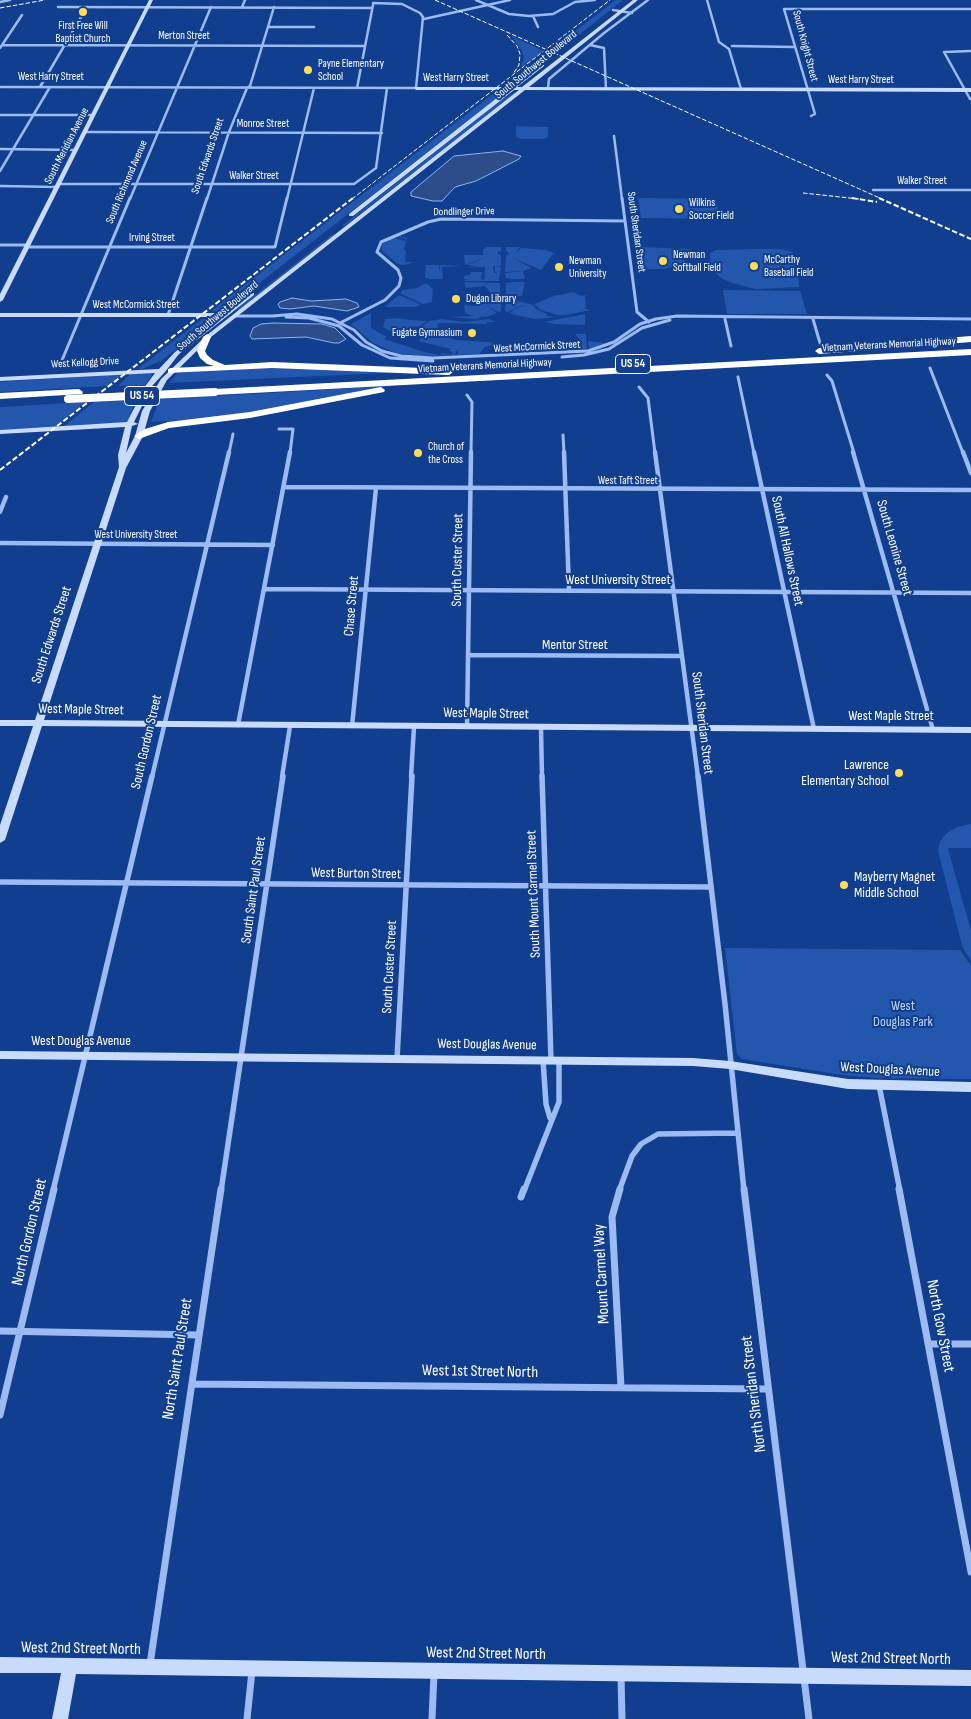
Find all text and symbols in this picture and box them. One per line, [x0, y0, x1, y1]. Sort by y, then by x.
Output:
marker: First Free Will Baptist Church [77, 6, 89, 18]
street label: South Knight Street [789, 9, 821, 83]
place label: First Free Will Baptist Church [56, 19, 110, 45]
street label: South Southwest Boulevard [492, 28, 580, 102]
street label: Merton Street [158, 29, 210, 43]
place label: Payne Elementary School [318, 57, 384, 83]
marker: Payne Elementary School [302, 64, 314, 76]
street label: West Harry Street [18, 70, 84, 84]
street label: West Harry Street [423, 71, 489, 85]
street label: West Harry Street [828, 73, 894, 87]
street label: South Meridian Avenue [42, 106, 92, 186]
street label: South Edwards Street [189, 116, 227, 196]
street label: Monroe Street [237, 117, 289, 131]
street label: South Richmond Avenue [103, 138, 151, 226]
street label: Walker Street [229, 169, 279, 183]
street label: Walker Street [897, 174, 947, 188]
street label: South Sheridan Street [624, 191, 648, 273]
place label: Wilkins Soccer Field [689, 196, 734, 222]
marker: Wilkins Soccer Field [673, 203, 685, 215]
street label: Dondlinger Drive [433, 205, 495, 219]
street label: Irving Street [129, 231, 175, 245]
place label: Newman Softball Field [673, 248, 721, 274]
place label: McCarthy Baseball Field [764, 253, 814, 279]
place label: Newman University [569, 254, 606, 280]
marker: Newman Softball Field [657, 255, 669, 267]
marker: McCarthy Baseball Field [748, 260, 760, 272]
marker: Newman University [553, 261, 565, 273]
street label: South Southwest Boulevard [175, 278, 261, 354]
place label: Dugan Library [466, 292, 516, 306]
marker: Dugan Library [450, 293, 462, 305]
street label: West McCormick Street [92, 298, 180, 312]
place label: Fugate Gymnasium [392, 326, 462, 340]
marker: Fugate Gymnasium [466, 327, 478, 339]
street label: Vietnam Veterans Memorial Highway [822, 335, 956, 355]
street label: West McCormick Street [493, 338, 581, 356]
road number: US 54 [616, 354, 650, 374]
street label: West Kellogg Drive [51, 355, 119, 371]
street label: Vietnam Veterans Memorial Highway [418, 356, 552, 376]
road number: US 54 [124, 386, 160, 406]
place label: Church of the Cross [428, 440, 464, 466]
marker: Church of the Cross [412, 447, 424, 459]
street label: West Taft Street [598, 474, 658, 488]
street label: South All Hallows Street [767, 495, 807, 607]
street label: South Leonine Street [872, 498, 916, 598]
street label: South Custer Street [449, 513, 467, 607]
street label: West University Street [95, 528, 177, 542]
street label: West University Street [565, 572, 671, 588]
street label: Chase Street [341, 575, 363, 637]
street label: South Edwards Street [28, 584, 76, 686]
street label: Mentor Street [542, 637, 608, 653]
street label: South Sheridan Street [687, 671, 717, 775]
street label: South Gordon Street [128, 693, 166, 791]
street label: West Maple Street [38, 701, 124, 719]
street label: West Maple Street [443, 705, 529, 723]
street label: West Maple Street [848, 708, 934, 724]
place label: Lawrence Elementary School [801, 757, 889, 790]
marker: Lawrence Elementary School [893, 767, 905, 779]
street label: South Mount Carmel Street [523, 830, 545, 958]
street label: South Saint Paul Street [238, 835, 270, 945]
street label: West Burton Street [311, 865, 401, 883]
place label: Mayberry Magnet Middle School [854, 869, 935, 902]
marker: Mayberry Magnet Middle School [838, 879, 850, 891]
street label: South Custer Street [379, 920, 401, 1014]
park label: West Douglas Park [873, 998, 933, 1030]
street label: West Douglas Avenue [31, 1033, 131, 1049]
street label: West Douglas Avenue [437, 1036, 537, 1054]
street label: West Douglas Avenue [840, 1059, 940, 1081]
street label: North Gordon Street [8, 1177, 52, 1287]
street label: Mount Carmel Way [590, 1224, 614, 1324]
street label: North Gow Street [922, 1278, 958, 1374]
street label: North Saint Paul Street [159, 1297, 197, 1421]
street label: North Sheridan Street [737, 1335, 771, 1453]
street label: West 1st Street North [422, 1361, 538, 1383]
street label: West 2nd Street North [21, 1638, 141, 1660]
street label: West 2nd Street North [426, 1643, 546, 1665]
street label: West 2nd Street North [831, 1648, 951, 1670]

